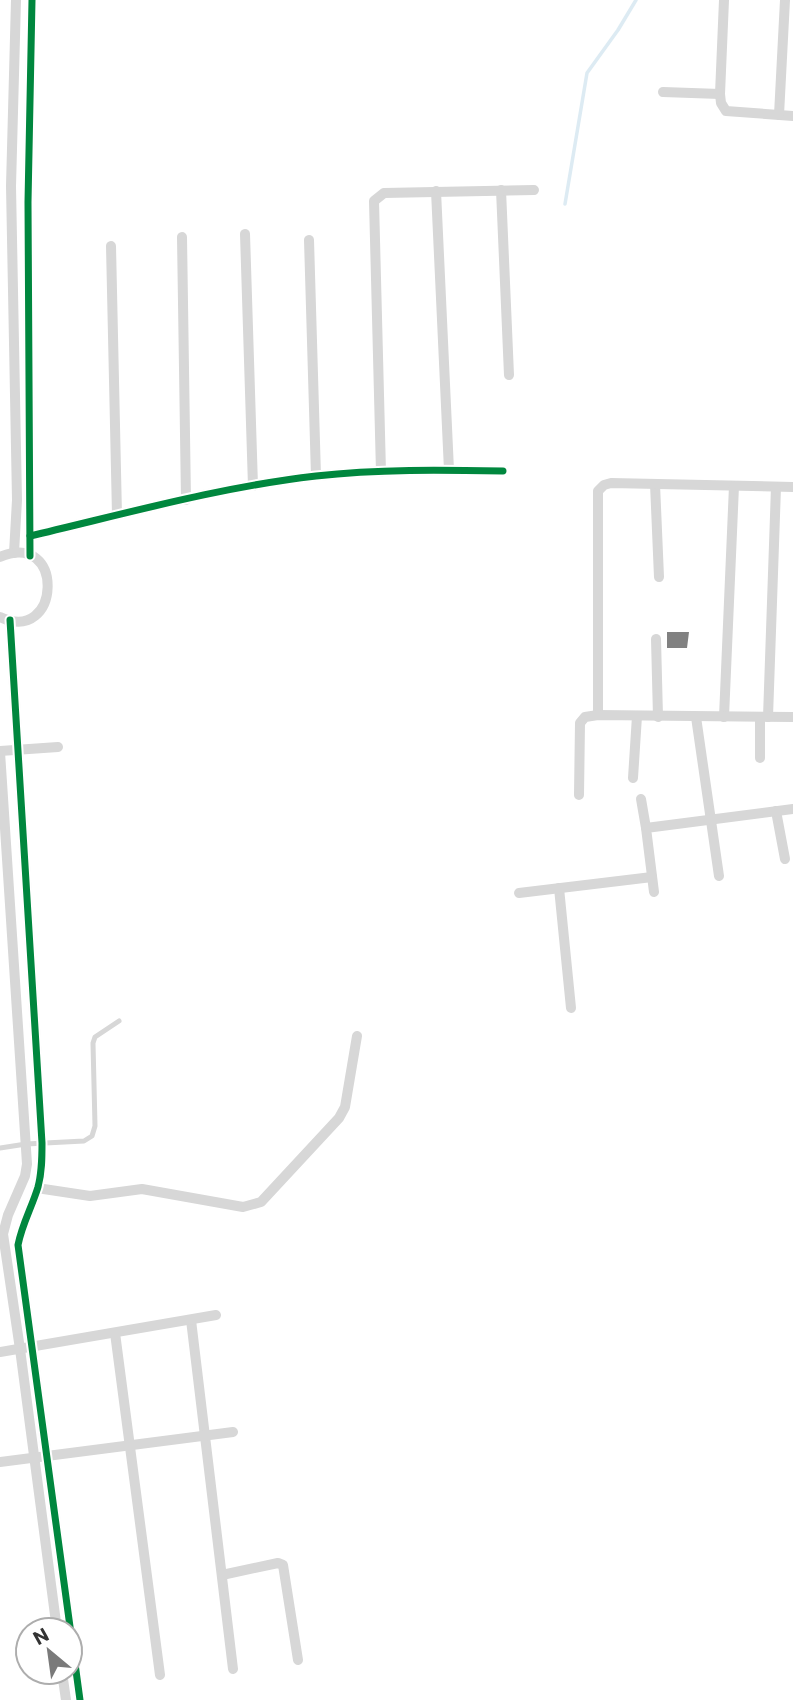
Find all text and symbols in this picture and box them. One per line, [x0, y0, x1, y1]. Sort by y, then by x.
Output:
north arrow [14, 1616, 84, 1686]
text: N [29, 1622, 52, 1649]

